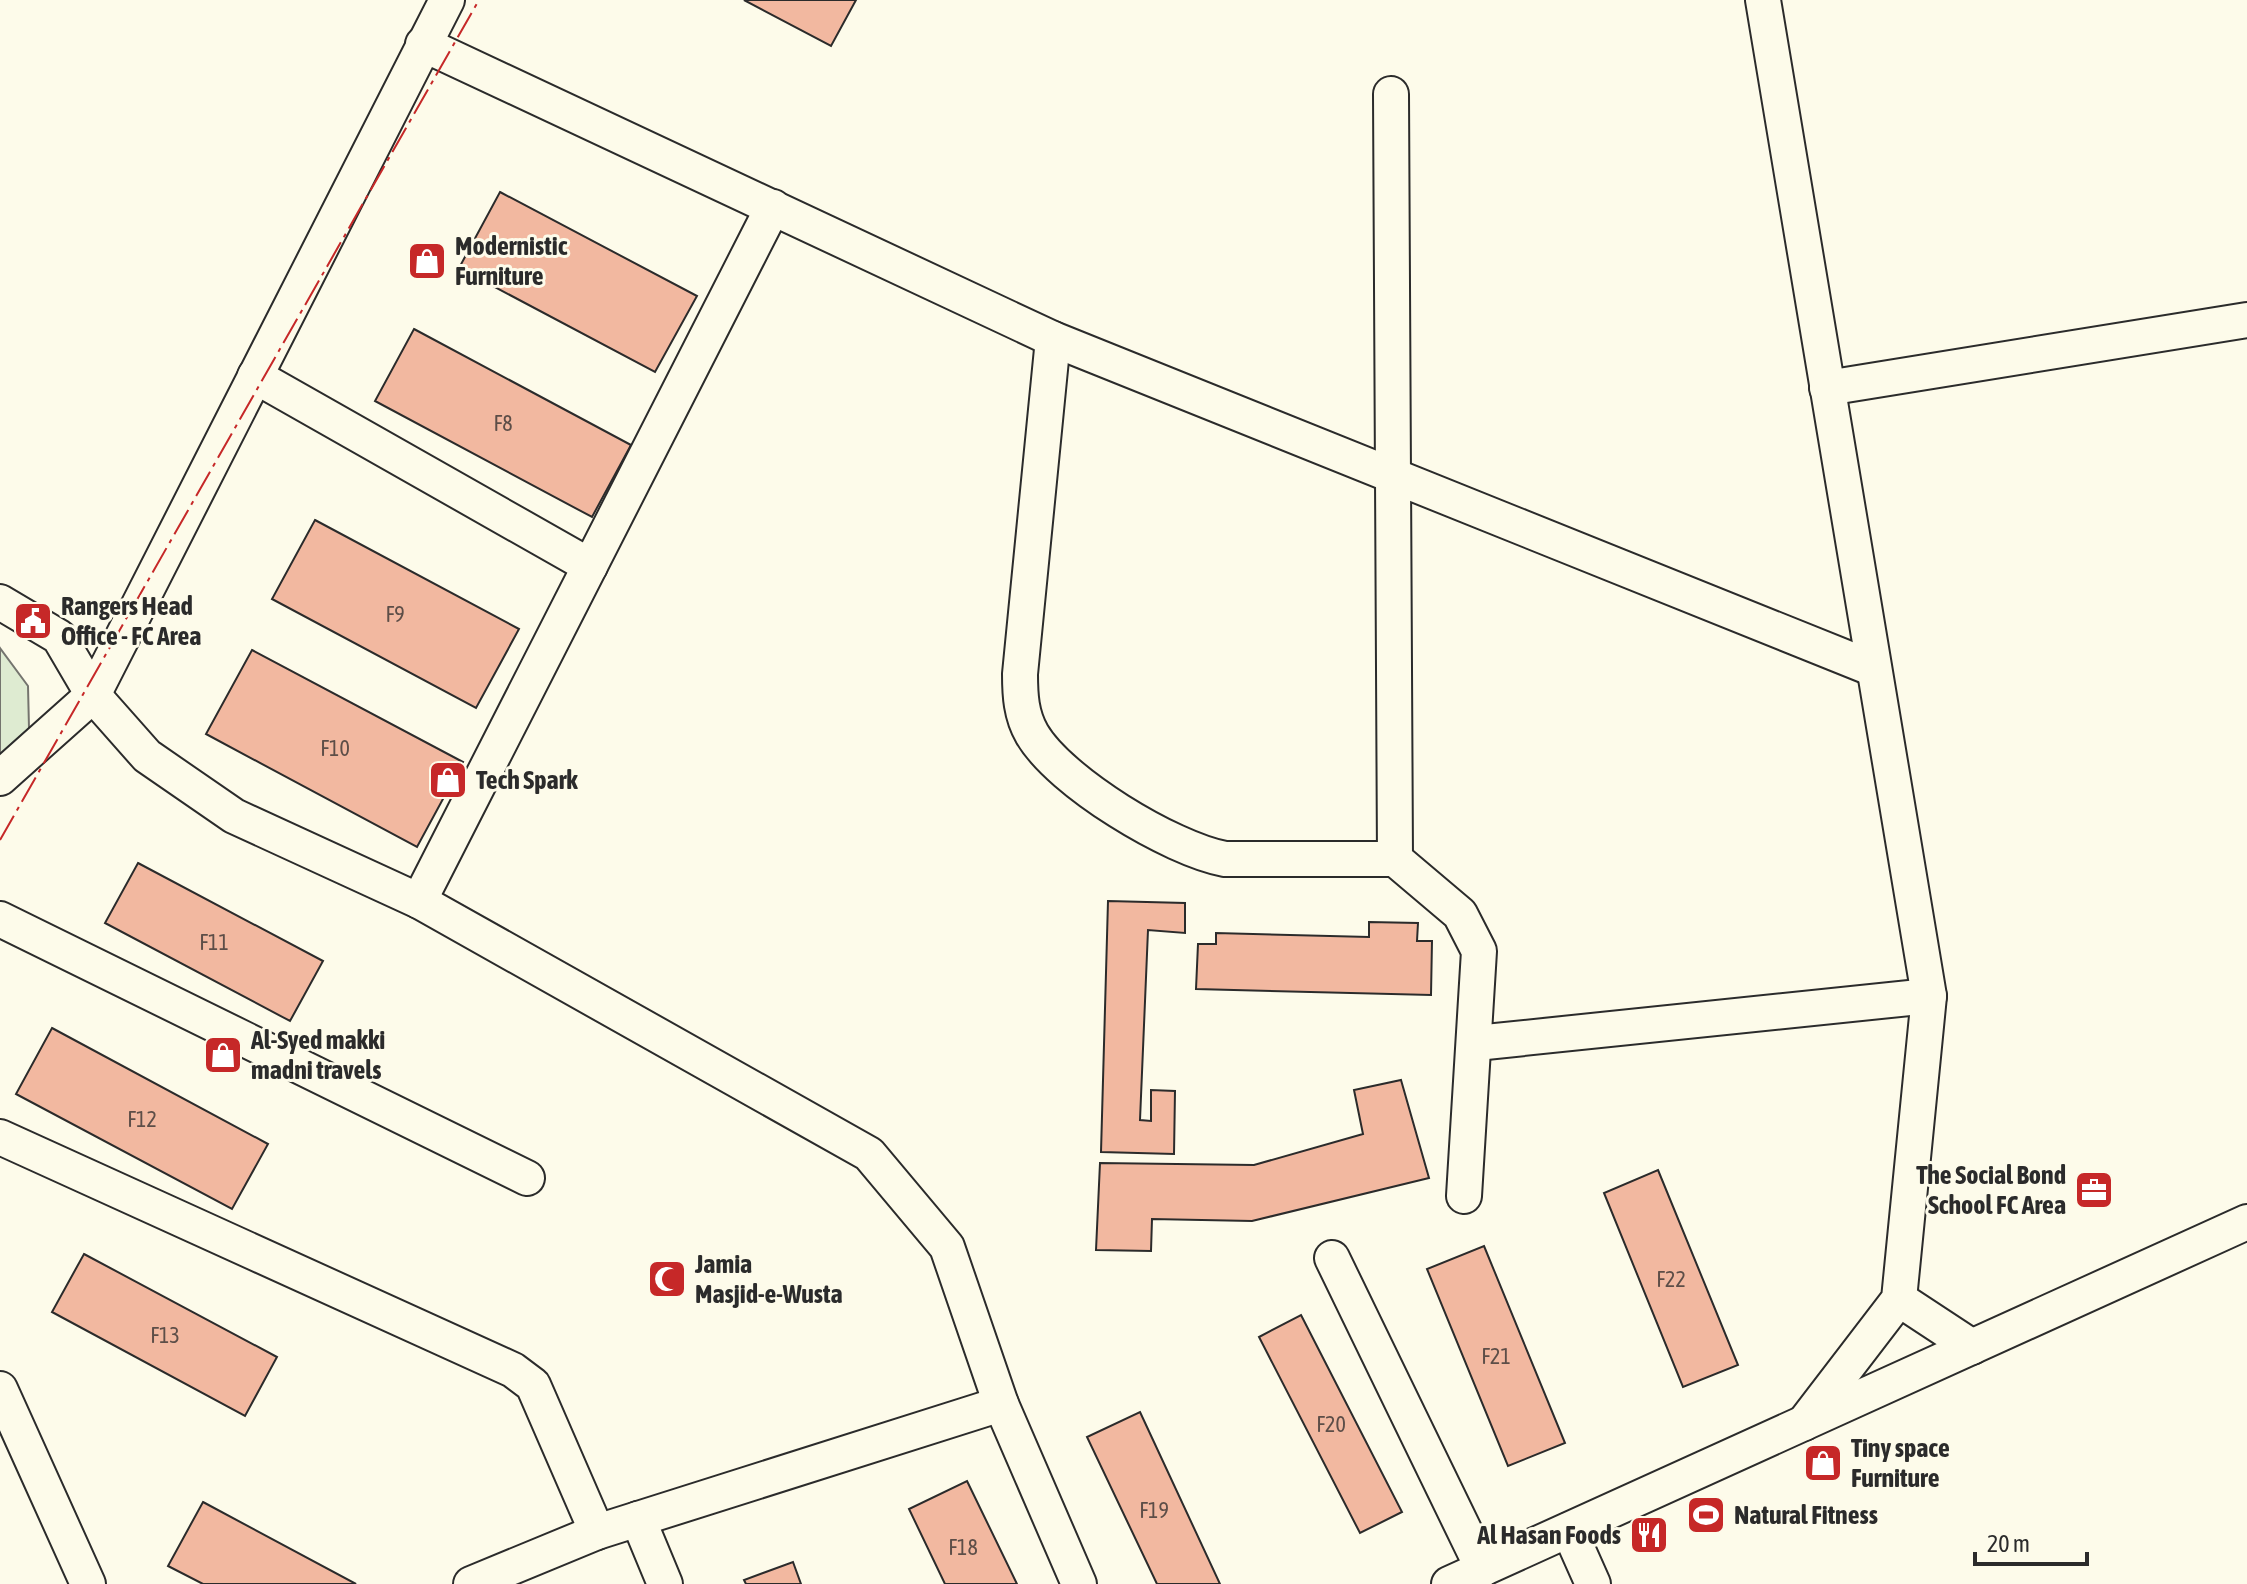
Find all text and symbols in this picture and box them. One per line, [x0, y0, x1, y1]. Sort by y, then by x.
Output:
place label: Modernistic Furniture [455, 231, 568, 291]
shop icon: Modernistic Furniture [406, 240, 448, 282]
house number: F8 [493, 410, 513, 436]
place label: Rangers Head Office - FC Area [61, 591, 201, 651]
public building icon: Rangers Head Office - FC Area [12, 600, 54, 642]
house number: F9 [385, 601, 405, 627]
house number: F10 [320, 735, 350, 761]
shop icon: Tech Spark [427, 759, 469, 801]
place label: Tech Spark [476, 765, 578, 795]
house number: F11 [199, 929, 229, 955]
place label: Al-Syed makki madni travels [250, 1025, 385, 1085]
shop icon: Al-Syed makki madni travels [202, 1034, 244, 1076]
house number: F12 [127, 1106, 157, 1132]
place label: The Social Bond School FC Area [1916, 1160, 2066, 1220]
office icon: The Social Bond School FC Area [2073, 1169, 2115, 1211]
place label: Jamia Masjid-e-Wusta [694, 1249, 843, 1309]
mosque icon: Jamia Masjid-e-Wusta [646, 1258, 688, 1300]
house number: F22 [1656, 1266, 1686, 1292]
house number: F13 [150, 1322, 180, 1348]
house number: F21 [1481, 1343, 1511, 1369]
house number: F20 [1316, 1411, 1346, 1437]
place label: Tiny space Furniture [1851, 1433, 1950, 1493]
shop icon: Tiny space Furniture [1802, 1442, 1844, 1484]
sports icon: Natural Fitness [1685, 1494, 1727, 1536]
house number: F19 [1139, 1497, 1169, 1523]
place label: Natural Fitness [1734, 1500, 1878, 1530]
restaurant icon: Al Hasan Foods [1628, 1514, 1670, 1556]
scale bar [1975, 1516, 2087, 1566]
place label: Al Hasan Foods [1476, 1520, 1621, 1550]
text: 20 m [1987, 1530, 2030, 1557]
house number: F18 [948, 1534, 978, 1560]

